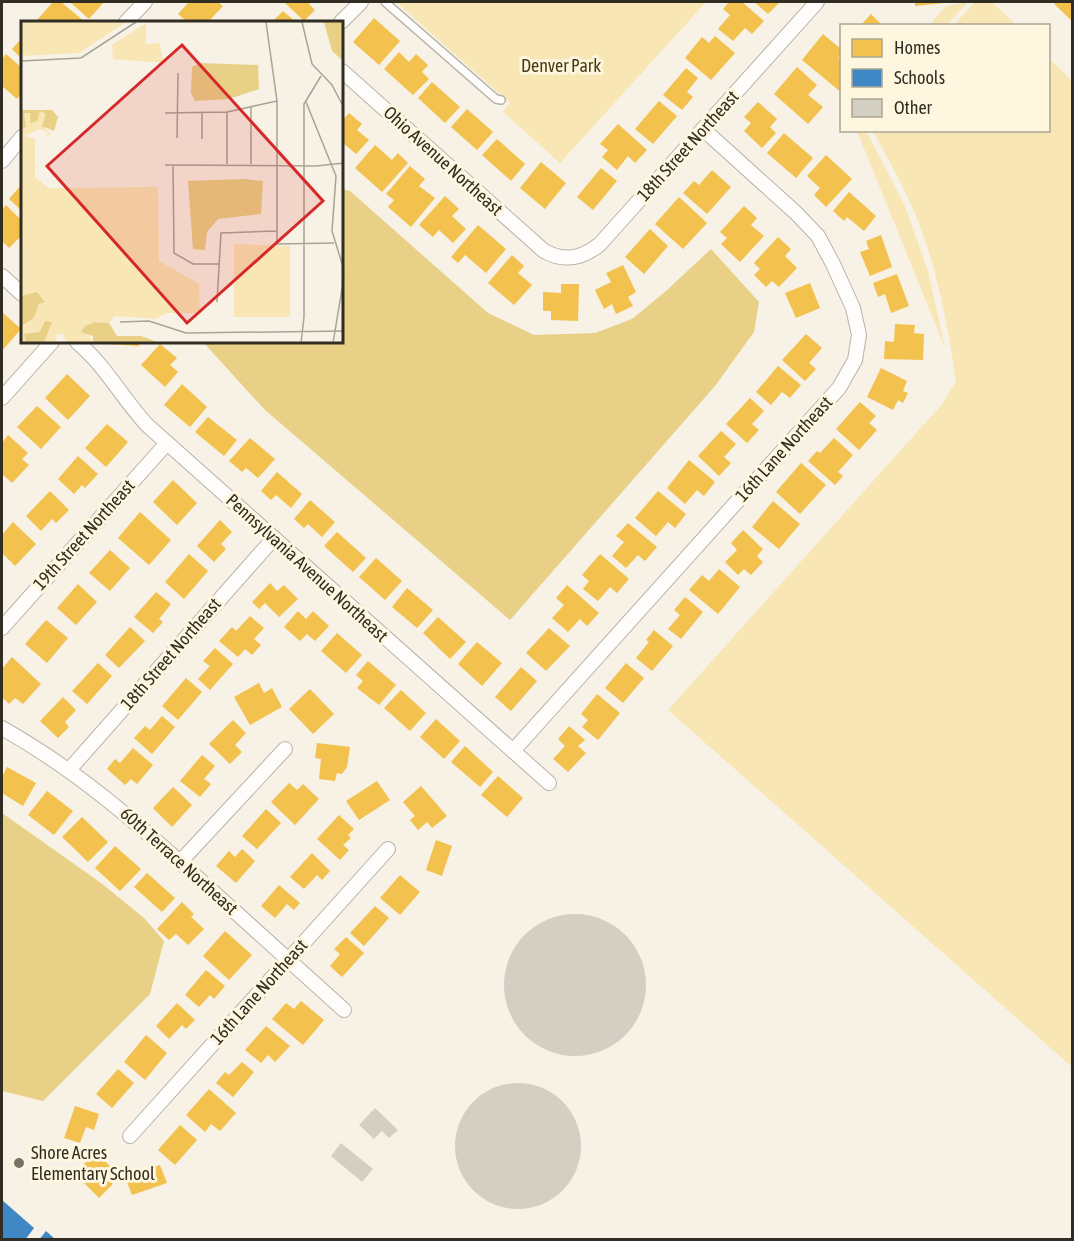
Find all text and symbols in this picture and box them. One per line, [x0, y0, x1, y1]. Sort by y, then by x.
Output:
inset map [21, 21, 344, 344]
legend [840, 24, 1050, 132]
text: Homes [894, 37, 940, 58]
park label: Denver Park [521, 55, 601, 76]
text: Schools [894, 67, 945, 88]
street label: 18th Street Northeast [632, 86, 743, 205]
text: Other [894, 97, 933, 118]
street label: Ohio Avenue Northeast [380, 102, 507, 220]
street label: 16th Lane Northeast [731, 392, 836, 506]
street label: 19th Street Northeast [28, 475, 139, 594]
street label: Pennsylvania Avenue Northeast [222, 489, 393, 646]
street label: 18th Street Northeast [116, 593, 225, 714]
street label: 60th Terrace Northeast [116, 802, 242, 919]
street label: 16th Lane Northeast [206, 935, 311, 1049]
place label: Shore Acres Elementary School [31, 1142, 155, 1184]
marker: Shore Acres Elementary School [12, 1156, 26, 1170]

